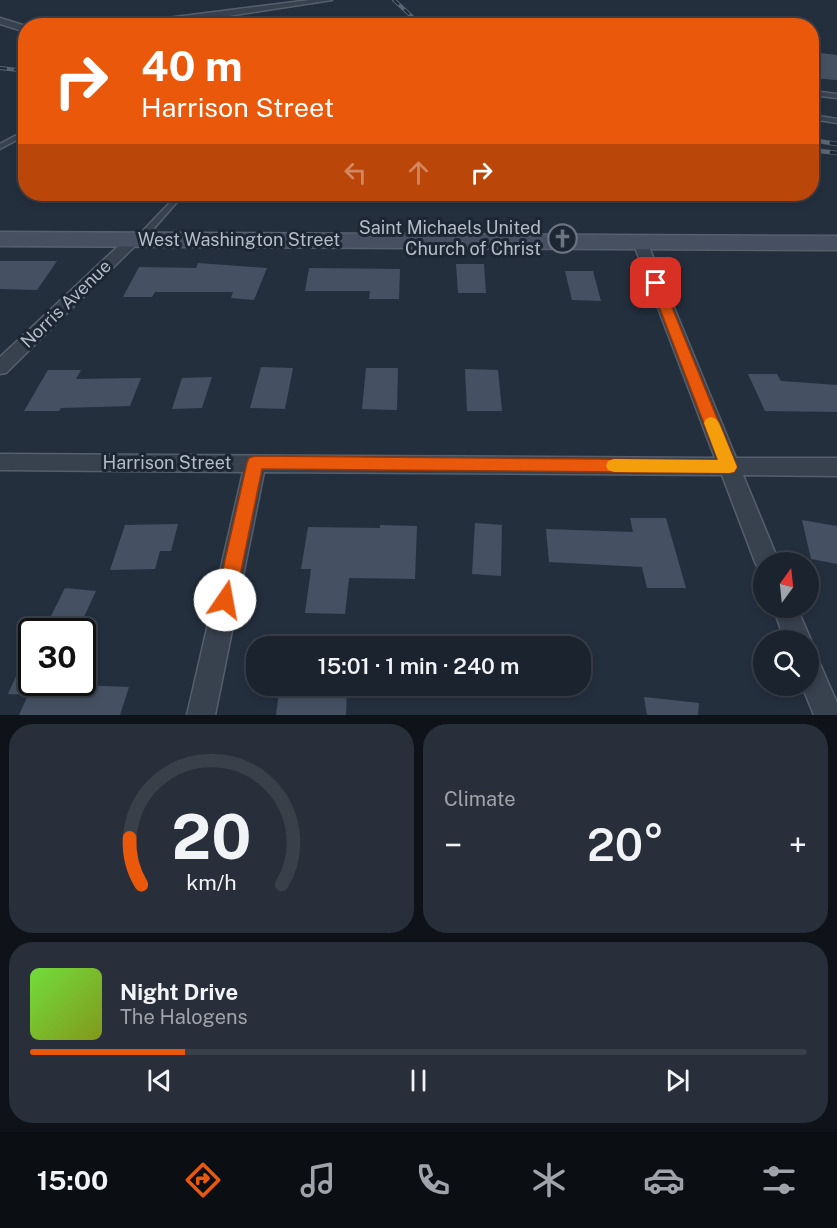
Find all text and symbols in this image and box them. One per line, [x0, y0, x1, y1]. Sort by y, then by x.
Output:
text: 40 m [141, 41, 243, 90]
icon: right [42, 42, 120, 120]
text: Harrison Street [141, 91, 334, 123]
icon: left [339, 156, 372, 189]
icon: ahead [402, 156, 435, 189]
icon: right [465, 156, 498, 189]
place label: Saint Michaels United Church of Christ [359, 217, 541, 259]
church icon: Saint Michaels United Church of Christ [546, 222, 578, 254]
street label: West Washington Street [138, 229, 340, 250]
street label: Norris Avenue [16, 255, 115, 352]
pin [630, 257, 681, 308]
icon: arrive [639, 266, 672, 299]
street label: Harrison Street [103, 452, 231, 473]
north arrow [753, 552, 819, 618]
map controls [753, 552, 819, 696]
position arrow [193, 568, 257, 632]
speed limit sign: 30 [18, 618, 96, 696]
button: search [753, 630, 819, 696]
text: 15:01 · 1 min · 240 m [318, 653, 519, 679]
text: Climate [444, 787, 516, 811]
text: 20 [172, 800, 251, 873]
text: 20° [587, 818, 664, 871]
text: − [444, 826, 462, 864]
text: + [789, 826, 807, 864]
text: km/h [186, 871, 237, 896]
text: Night Drive [120, 979, 238, 1005]
text: The Halogens [120, 1005, 248, 1029]
icon: previous [143, 1064, 176, 1097]
icon: pause [402, 1064, 435, 1097]
icon: next [661, 1064, 694, 1097]
icon: directions [182, 1159, 224, 1201]
icon: music [297, 1159, 339, 1201]
icon: phone [412, 1159, 454, 1201]
icon: climate [528, 1159, 570, 1201]
icon: car [643, 1159, 685, 1201]
icon: filters [758, 1159, 800, 1201]
text: 15:00 [37, 1164, 108, 1196]

